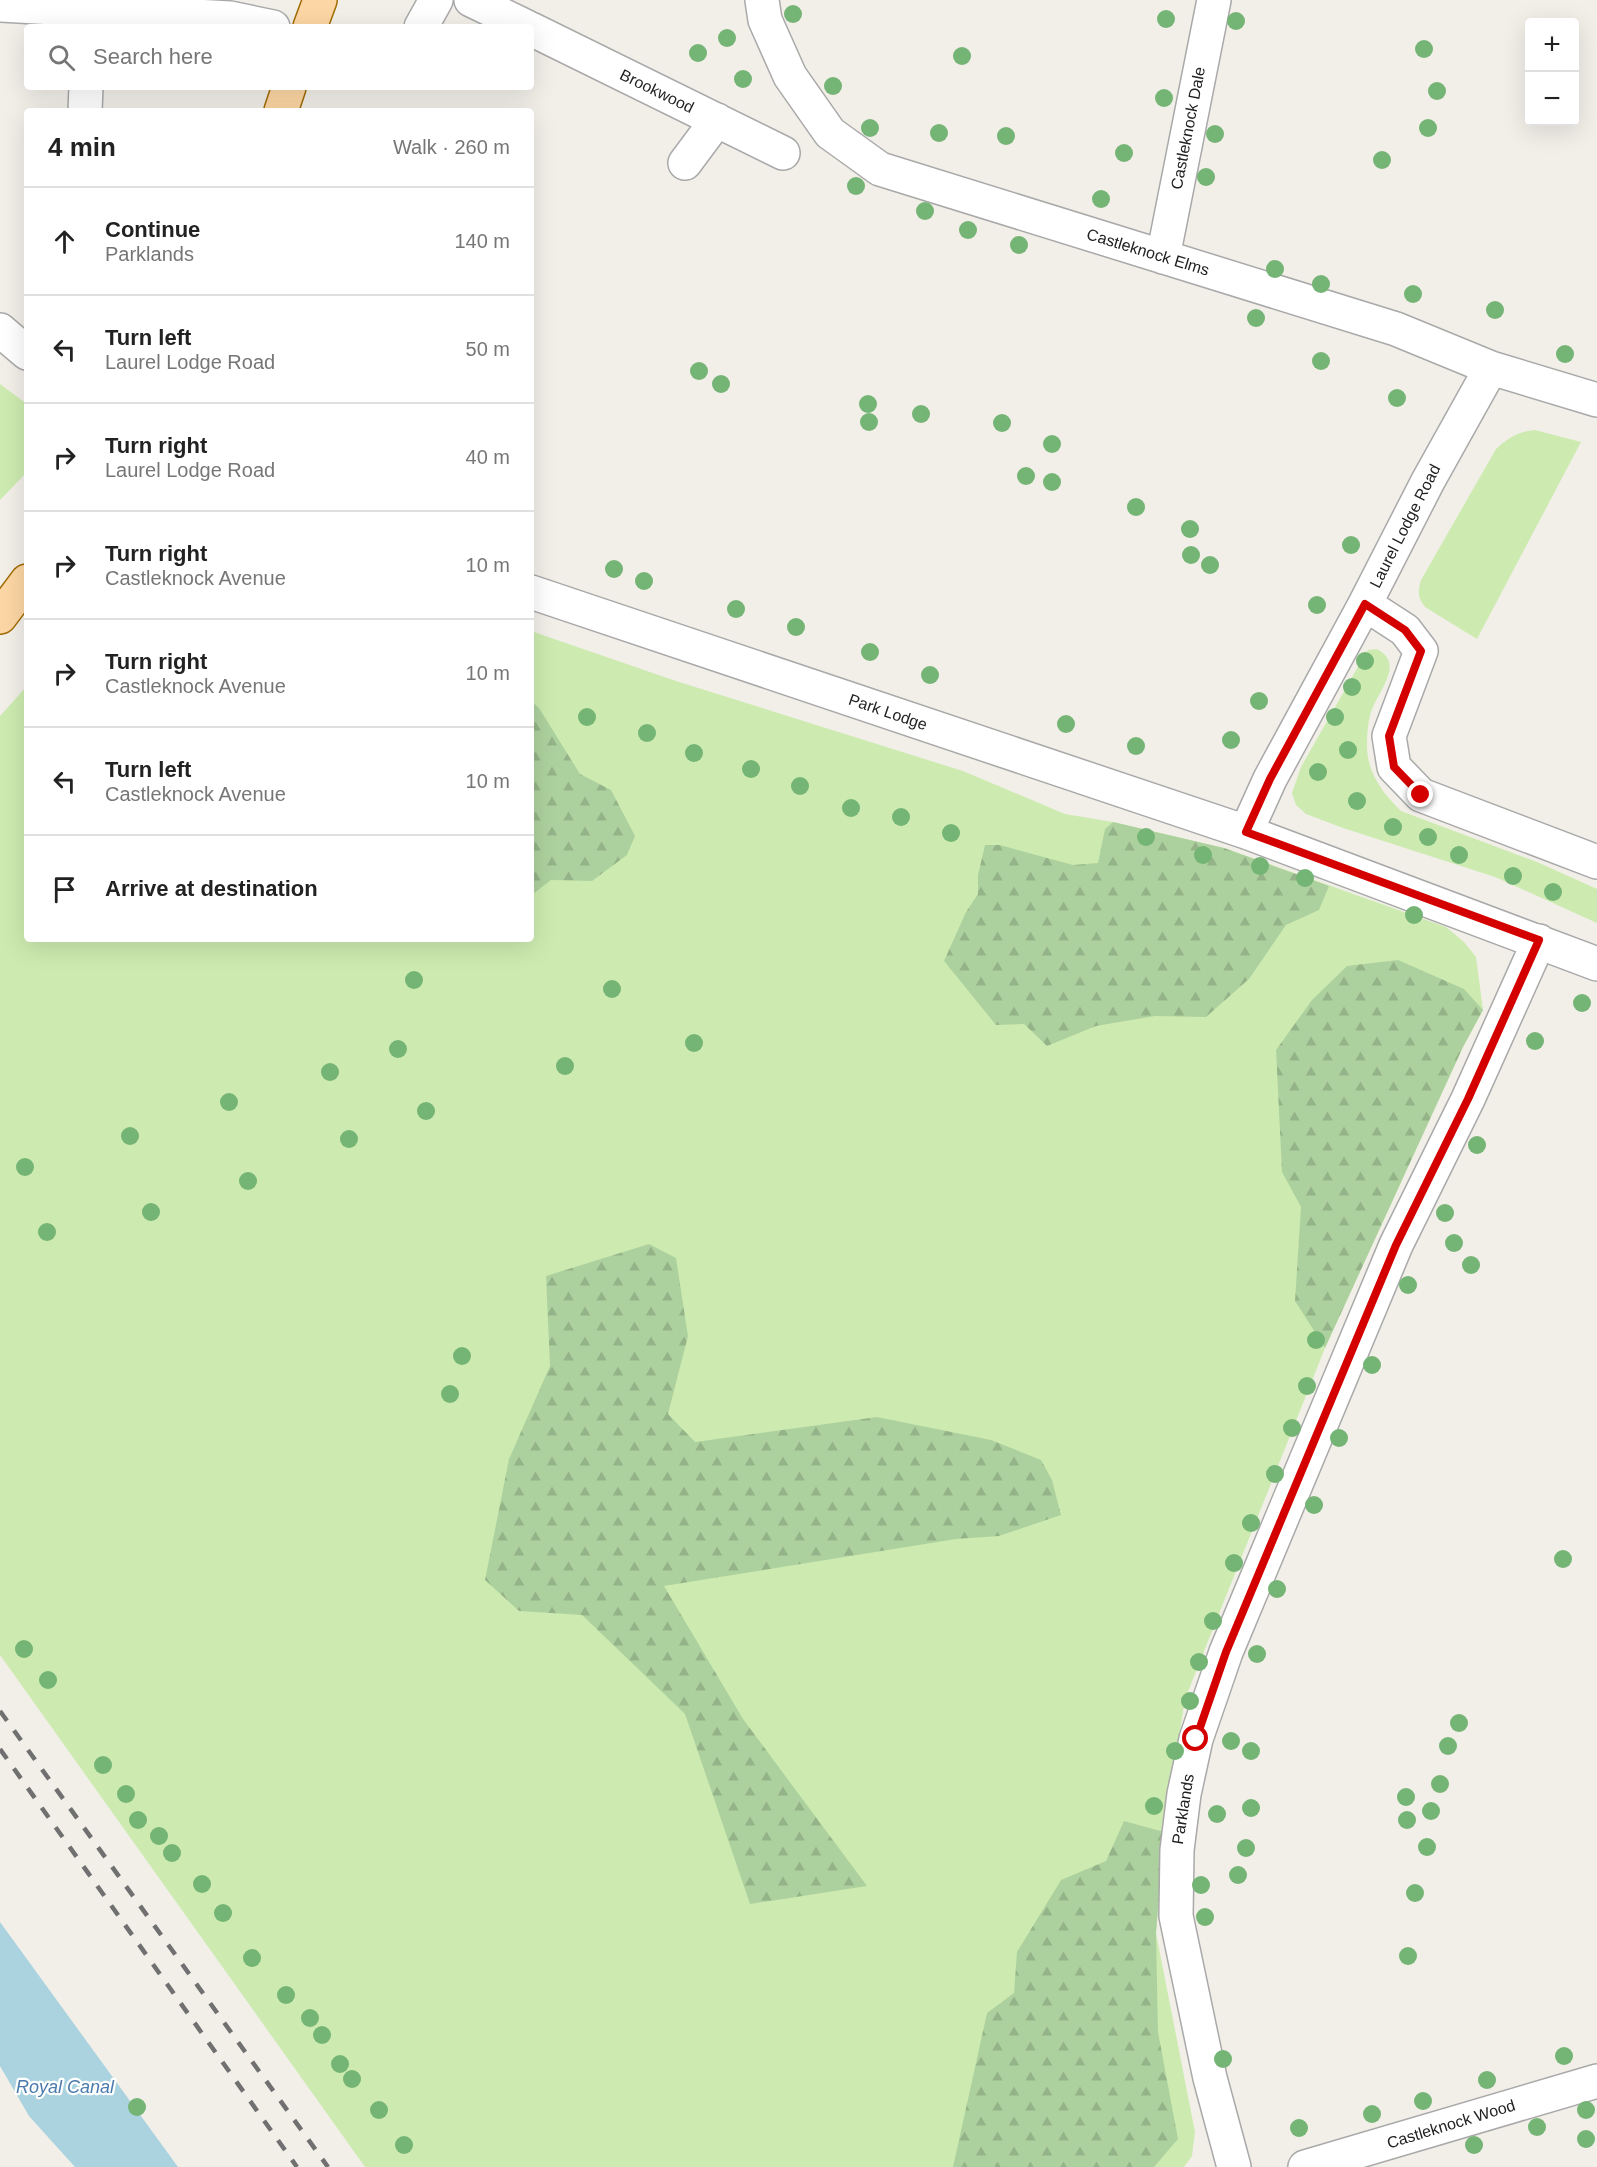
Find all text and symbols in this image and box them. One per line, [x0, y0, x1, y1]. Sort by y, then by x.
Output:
map controls [1525, 18, 1579, 126]
button: + [1525, 18, 1579, 72]
search box [24, 24, 534, 90]
icon: search [45, 41, 78, 74]
text: Search here [93, 44, 213, 69]
street label: Castleknock Dale [1168, 65, 1208, 191]
street label: Brookwood [617, 66, 697, 116]
button: − [1525, 72, 1579, 126]
text: 4 min [48, 132, 116, 162]
text: Walk · 260 m [393, 136, 510, 158]
text: Continue [105, 217, 200, 242]
icon: ahead [48, 225, 81, 258]
street label: Castleknock Elms [1085, 225, 1211, 279]
text: 140 m [454, 230, 510, 252]
text: Parklands [105, 243, 194, 265]
text: Turn left [105, 325, 191, 350]
icon: left [48, 333, 81, 366]
text: 50 m [466, 338, 510, 360]
text: Laurel Lodge Road [105, 351, 275, 373]
text: Turn right [105, 433, 207, 458]
icon: right [48, 441, 81, 474]
text: 40 m [466, 446, 510, 468]
text: Laurel Lodge Road [105, 459, 275, 481]
street label: Laurel Lodge Road [1367, 462, 1443, 590]
text: Turn right [105, 541, 207, 566]
icon: right [48, 549, 81, 582]
text: 10 m [466, 554, 510, 576]
text: Castleknock Avenue [105, 567, 286, 589]
text: Turn right [105, 649, 207, 674]
icon: right [48, 657, 81, 690]
text: 10 m [466, 662, 510, 684]
text: Castleknock Avenue [105, 675, 286, 697]
street label: Park Lodge [847, 691, 930, 733]
text: Turn left [105, 757, 191, 782]
icon: left [48, 765, 81, 798]
text: 10 m [466, 770, 510, 792]
route end [1407, 781, 1433, 807]
text: Castleknock Avenue [105, 783, 286, 805]
icon: arrive [48, 873, 81, 906]
text: Arrive at destination [105, 876, 318, 901]
route start [1182, 1725, 1208, 1751]
street label: Parklands [1169, 1773, 1197, 1845]
water label: Royal Canal [16, 2077, 115, 2097]
street label: Castleknock Wood [1385, 2096, 1517, 2152]

